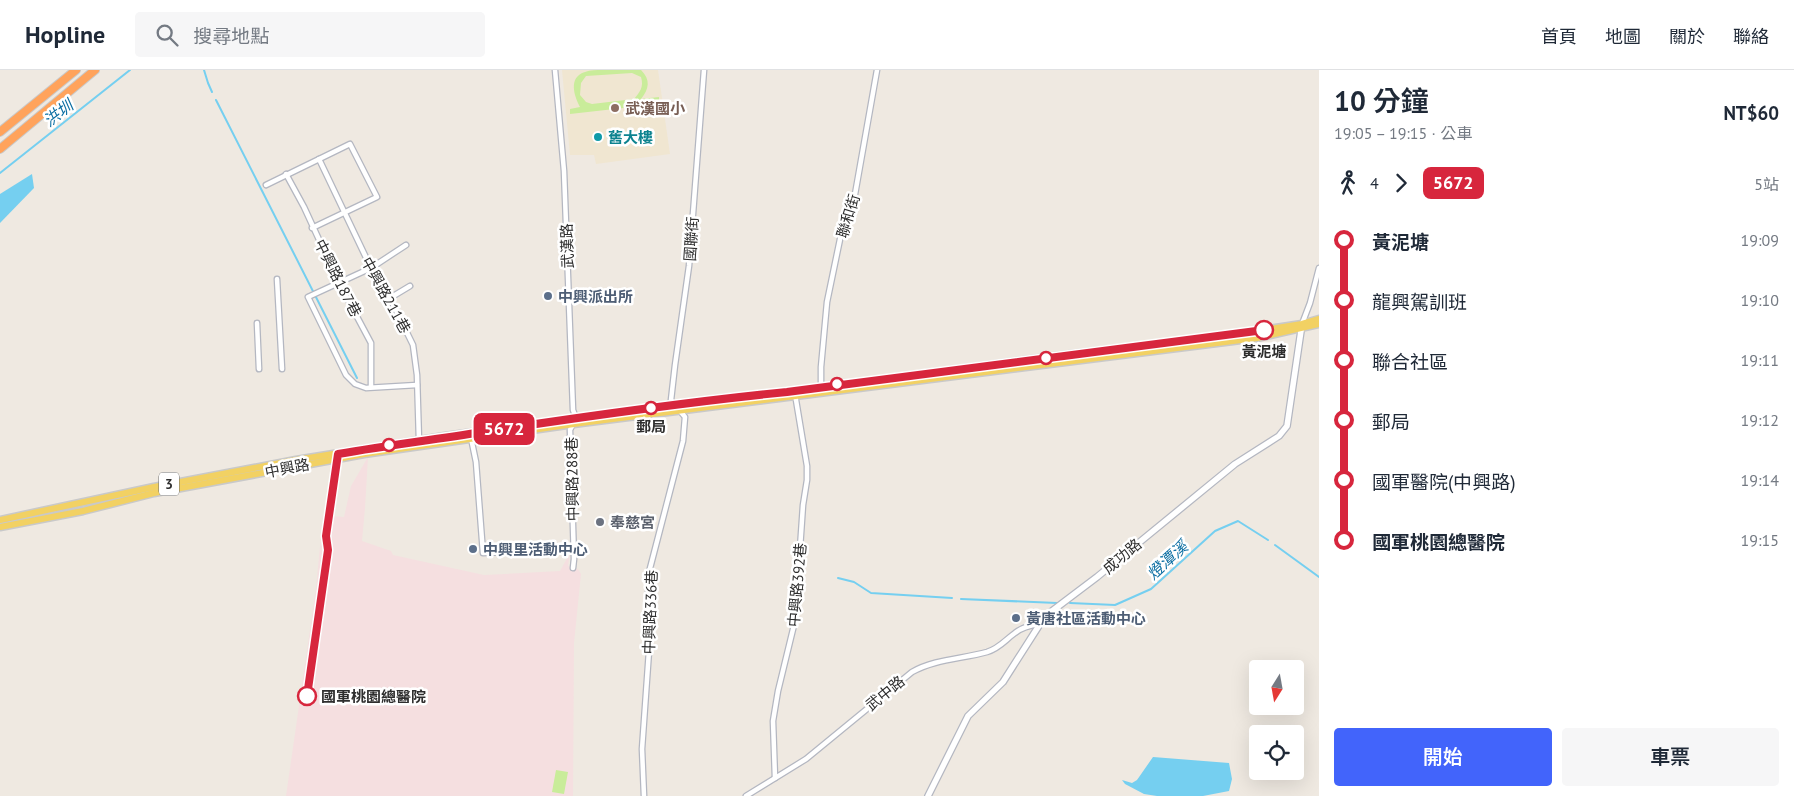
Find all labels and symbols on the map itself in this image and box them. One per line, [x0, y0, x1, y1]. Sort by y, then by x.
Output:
water label: 洪圳 [39, 94, 78, 131]
place label: 武漢國小 [625, 99, 686, 118]
marker: 武漢國小 [609, 102, 621, 114]
place label: 舊大樓 [608, 128, 653, 147]
marker: 舊大樓 [592, 131, 604, 143]
street label: 聯和街 [832, 192, 864, 240]
street label: 國聯街 [680, 216, 702, 262]
street label: 武漢路 [557, 223, 577, 269]
street label: 中興路187巷 [310, 236, 366, 320]
street label: 中興路211巷 [357, 253, 415, 337]
place label: 中興派出所 [558, 287, 633, 306]
marker: 中興派出所 [542, 290, 554, 302]
marker: 黃泥塘 [1254, 320, 1274, 340]
place label: 黃泥塘 [1241, 342, 1287, 361]
unlabelled marker [1039, 351, 1053, 365]
unlabelled marker [830, 377, 844, 391]
marker: 郵局 [644, 401, 658, 415]
line badge: 5672 [469, 413, 539, 445]
place label: 郵局 [636, 417, 666, 436]
street label: 中興路288巷 [562, 437, 582, 521]
unlabelled marker [382, 438, 396, 452]
street label: 中興路 [263, 454, 311, 482]
road number: 3 [159, 472, 179, 496]
place label: 奉慈宮 [610, 513, 655, 532]
marker: 奉慈宮 [594, 516, 606, 528]
street label: 成功路 [1099, 534, 1145, 578]
water label: 燈潭溪 [1142, 535, 1193, 583]
place label: 中興里活動中心 [483, 540, 588, 559]
street label: 中興路392巷 [784, 542, 810, 628]
marker: 中興里活動中心 [467, 543, 479, 555]
street label: 中興路336巷 [639, 569, 661, 655]
place label: 黃唐社區活動中心 [1026, 609, 1146, 628]
marker: 黃唐社區活動中心 [1010, 612, 1022, 624]
north arrow [1249, 660, 1304, 715]
street label: 武中路 [862, 671, 908, 715]
marker: 國軍桃園總醫院 [297, 686, 317, 706]
place label: 國軍桃園總醫院 [321, 687, 426, 706]

